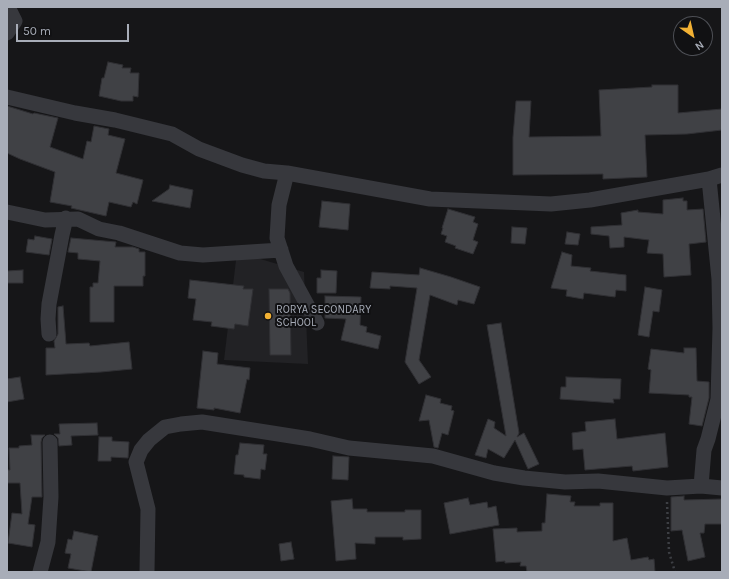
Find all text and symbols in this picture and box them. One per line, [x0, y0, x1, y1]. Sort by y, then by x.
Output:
scale bar [18, 16, 131, 42]
north arrow [673, 16, 713, 56]
text: 50 m [23, 24, 51, 38]
text: N [693, 38, 706, 53]
place label: RORYA SECONDARY SCHOOL [276, 303, 371, 329]
marker: RORYA SECONDARY SCHOOL [263, 311, 273, 321]

